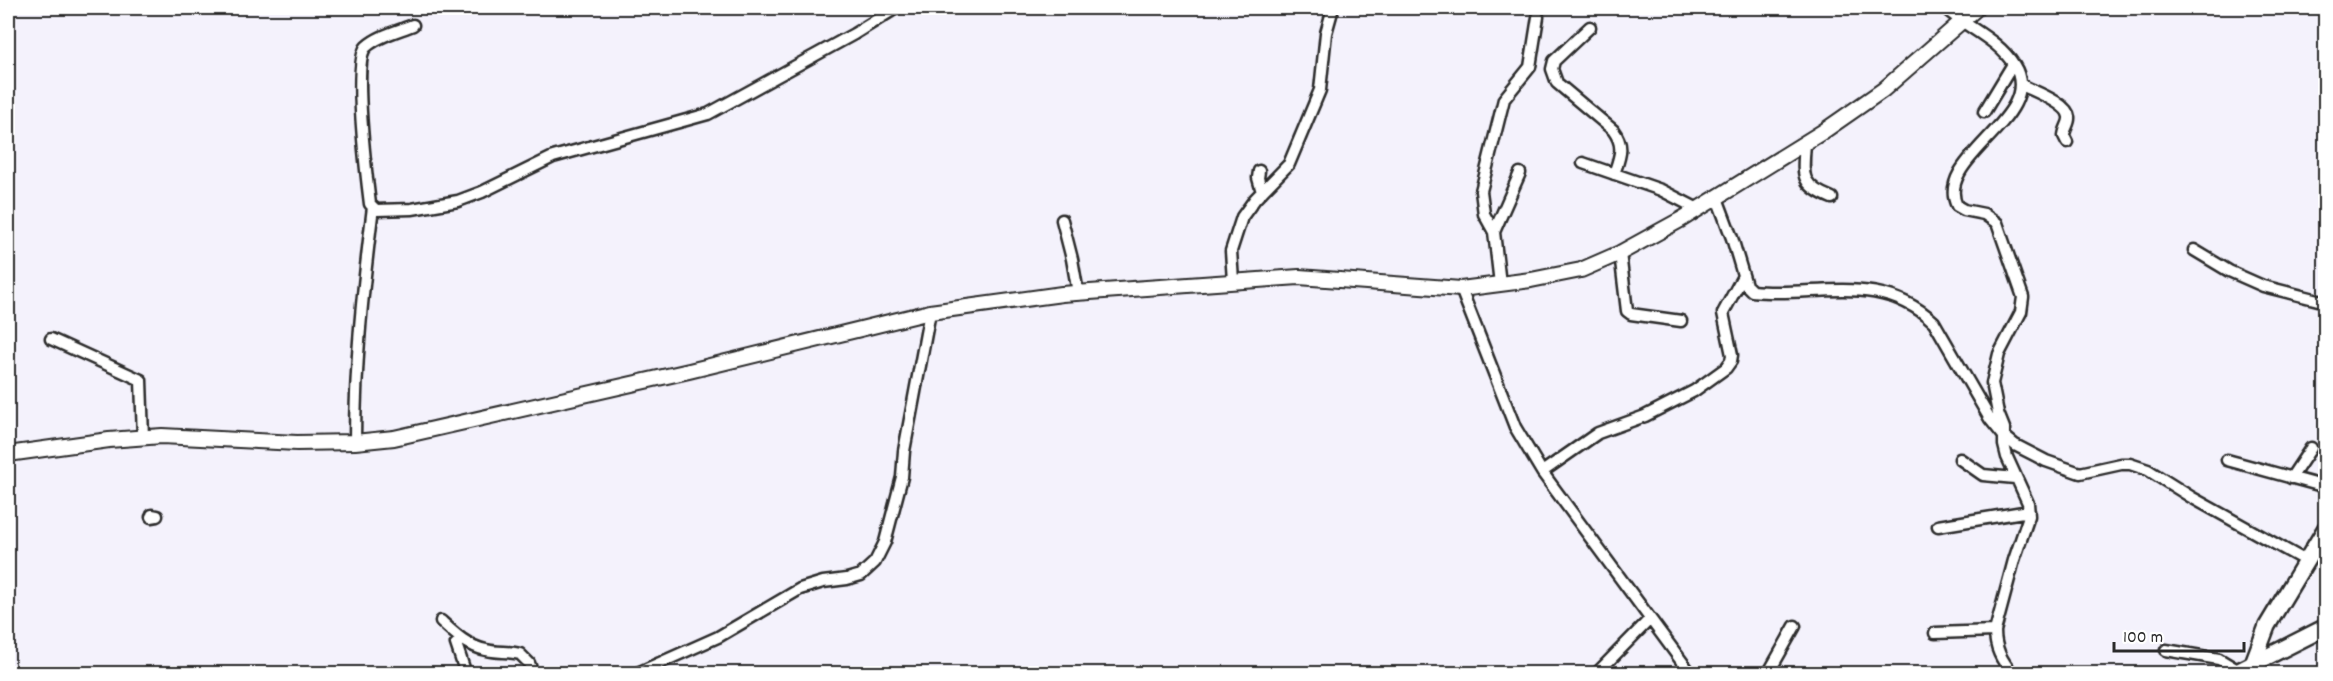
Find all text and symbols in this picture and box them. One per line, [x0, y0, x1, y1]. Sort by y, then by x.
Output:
scale bar [2114, 615, 2244, 653]
text: 100 m [2123, 626, 2163, 651]

